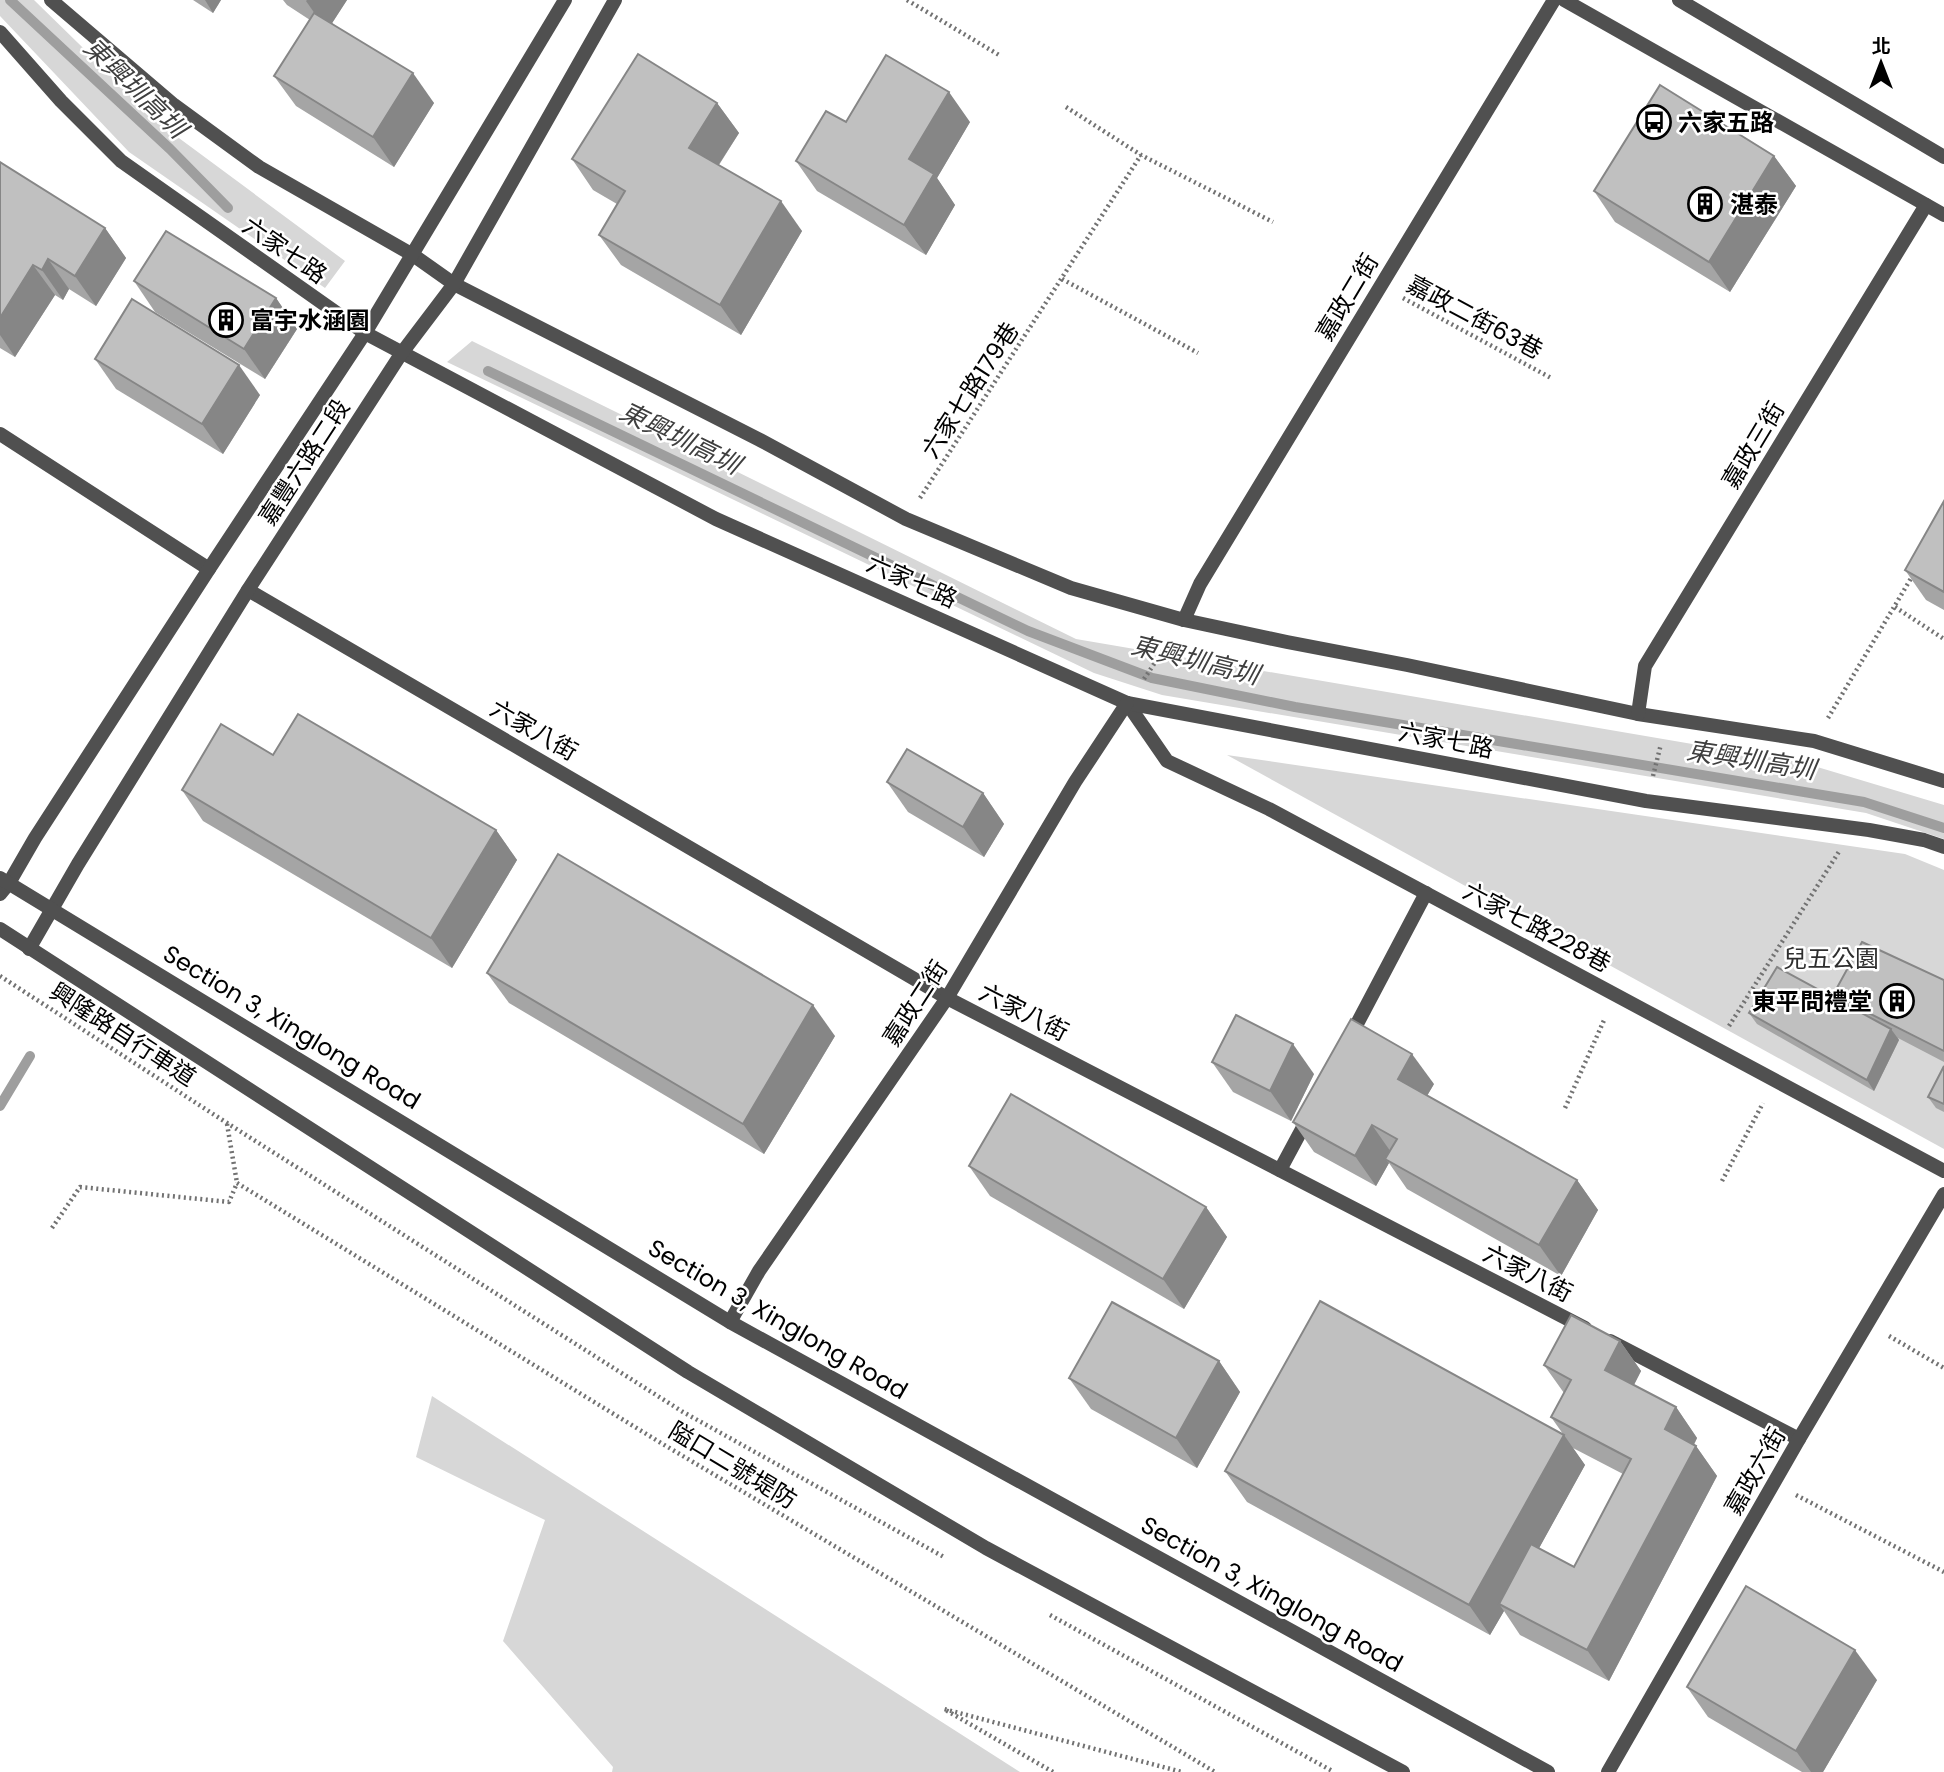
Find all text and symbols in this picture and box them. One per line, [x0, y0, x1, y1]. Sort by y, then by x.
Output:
north arrow [1846, 28, 1916, 98]
water label: 東興圳高圳 [76, 30, 197, 149]
text: 北 [1871, 33, 1891, 60]
bus stop icon: 六家五路 [1635, 103, 1673, 141]
place label: 六家五路 [1678, 106, 1774, 139]
building icon: 湛泰 [1686, 185, 1724, 223]
place label: 湛泰 [1730, 188, 1778, 221]
street label: 六家七路 [236, 209, 334, 291]
street label: 嘉政二街 [1308, 247, 1386, 347]
street label: 嘉政二街63巷 [1401, 267, 1549, 367]
building icon: 富宇水涵園 [207, 301, 245, 339]
place label: 富宇水涵園 [250, 304, 370, 337]
street label: 六家七路179巷 [914, 316, 1026, 464]
street label: 嘉豐六路二段 [251, 393, 357, 531]
water label: 東興圳高圳 [614, 393, 750, 484]
street label: 嘉政三街 [1714, 395, 1792, 495]
street label: 六家七路 [861, 546, 963, 616]
water label: 東興圳高圳 [1128, 627, 1266, 694]
street label: 六家八街 [484, 692, 584, 768]
street label: 六家七路 [1396, 715, 1496, 765]
water label: 東興圳高圳 [1684, 732, 1822, 789]
street label: 六家七路228巷 [1457, 874, 1617, 980]
street label: Section 3, Xinglong Road [157, 937, 427, 1117]
park label: 兒五公園 [1783, 942, 1879, 975]
street label: 嘉政二街 [875, 954, 955, 1052]
street label: 興隆路自行車道 [44, 974, 202, 1094]
street label: 六家八街 [974, 976, 1074, 1048]
building icon: 東平問禮堂 [1878, 982, 1916, 1020]
place label: 東平問禮堂 [1752, 985, 1872, 1018]
street label: Section 3, Xinglong Road [642, 1231, 914, 1407]
street label: 六家八街 [1478, 1237, 1578, 1309]
street label: 隘口二號堤防 [663, 1414, 803, 1516]
street label: 嘉政六街 [1717, 1421, 1793, 1521]
street label: Section 3, Xinglong Road [1135, 1508, 1409, 1680]

